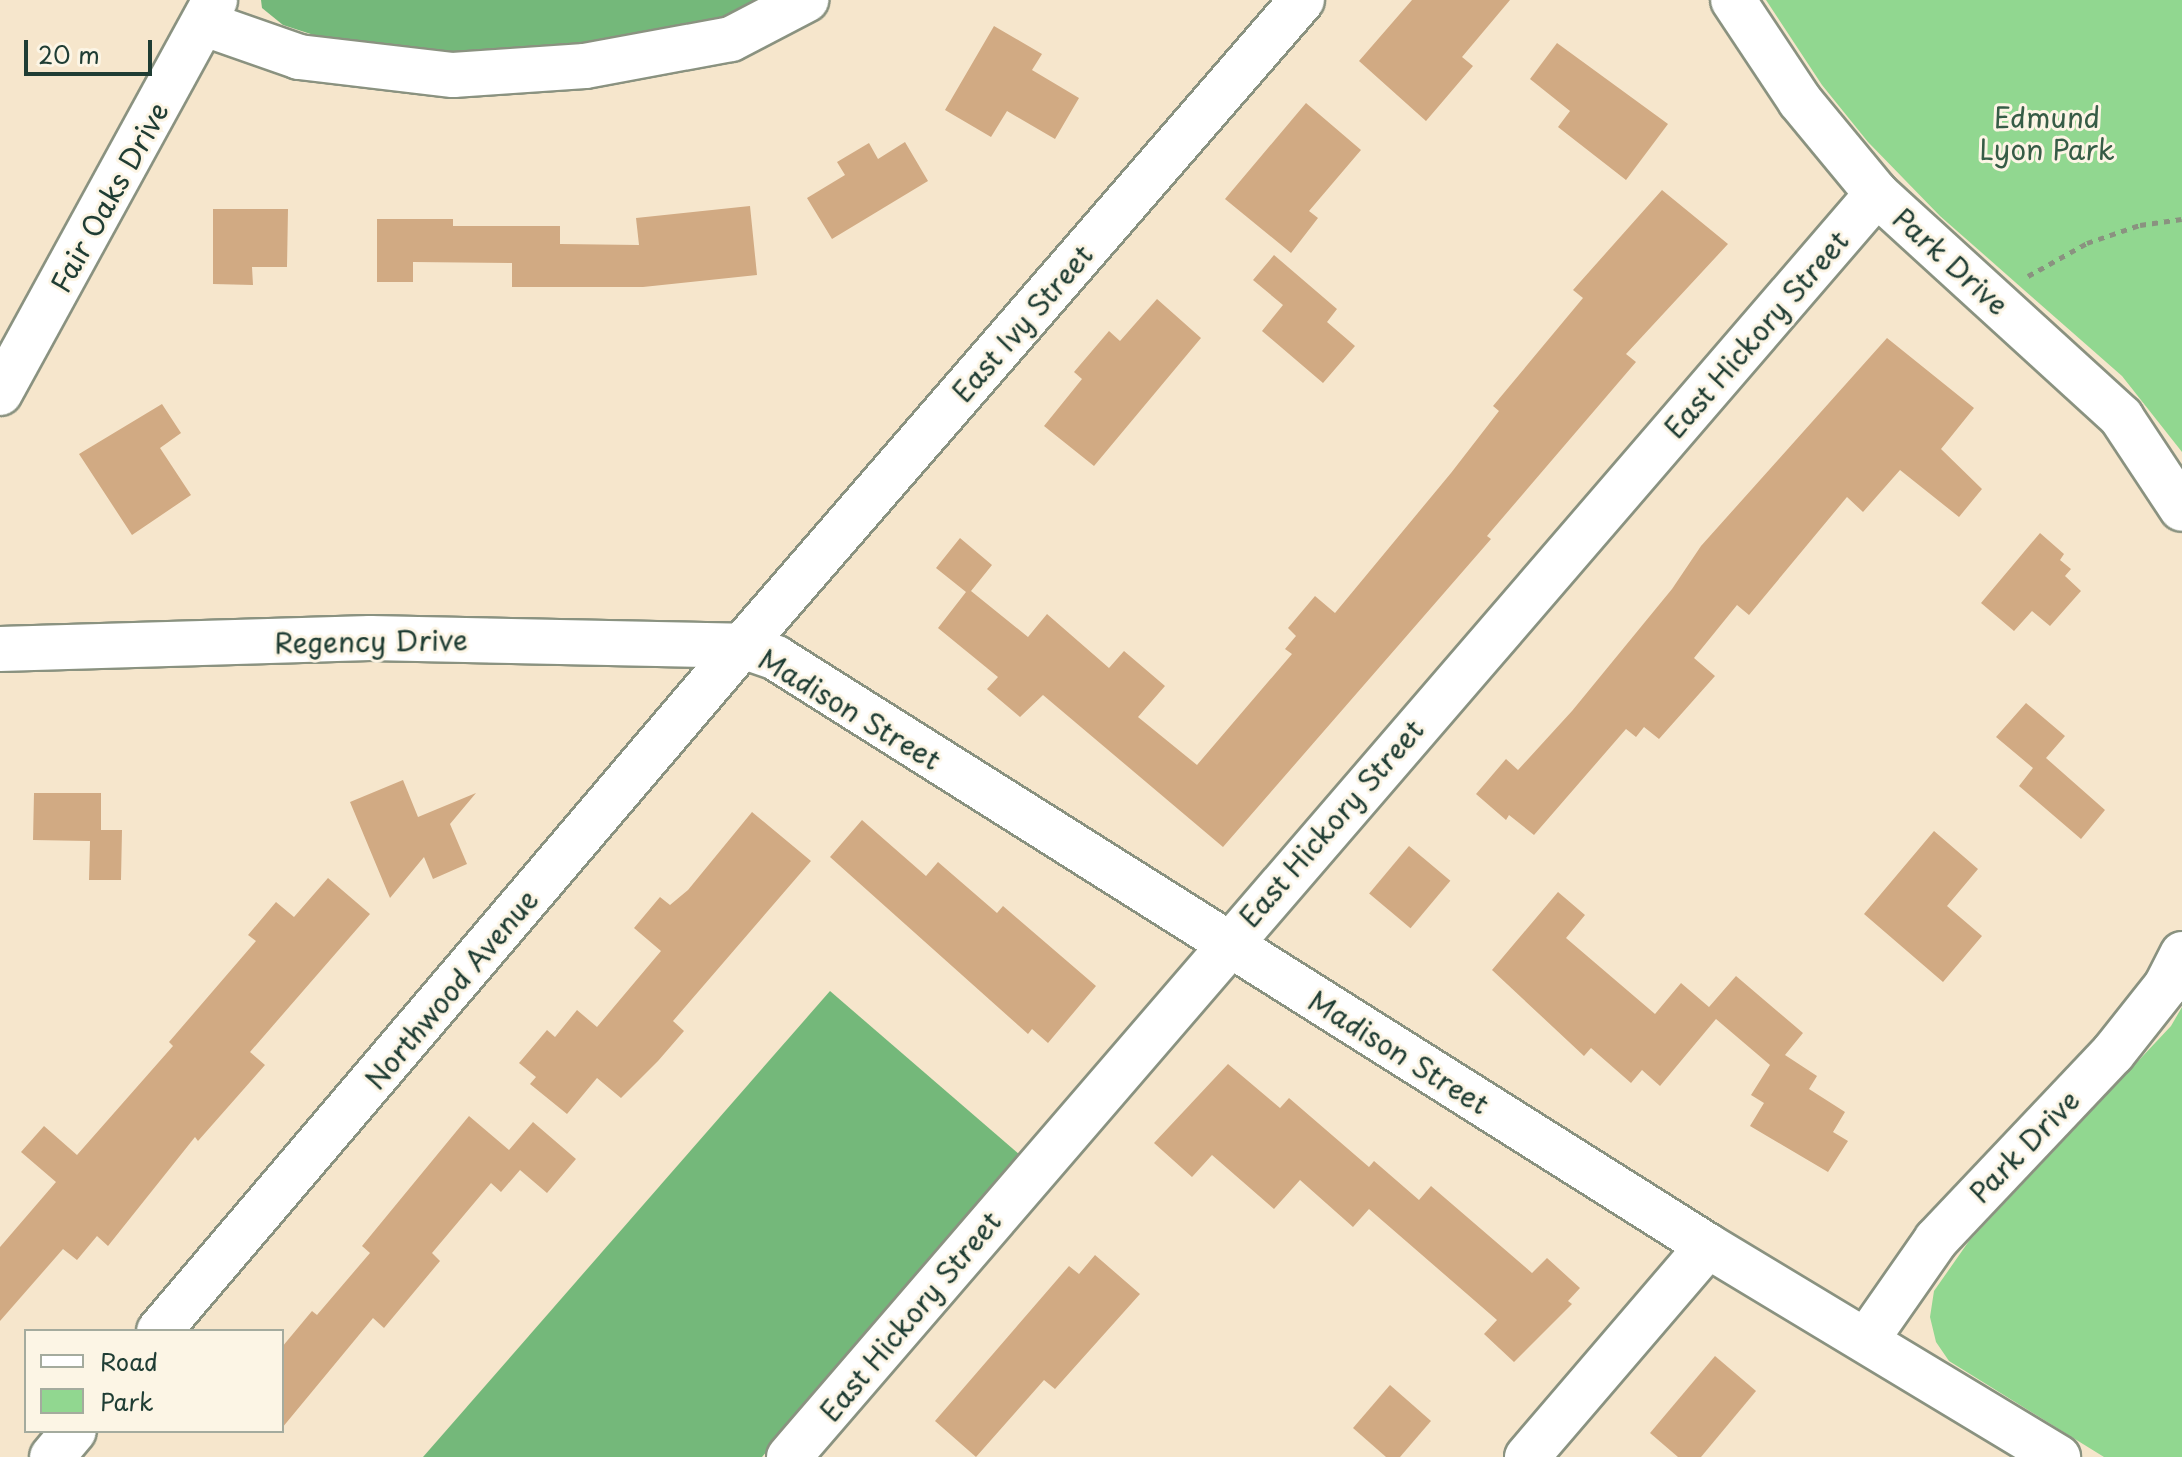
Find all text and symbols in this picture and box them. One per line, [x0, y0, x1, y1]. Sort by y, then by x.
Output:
scale bar [28, 24, 156, 74]
text: 20 m [38, 36, 100, 72]
street label: Fair Oaks Drive [43, 96, 175, 298]
park label: Edmund Lyon Park [1980, 100, 2114, 166]
street label: Park Drive [1886, 201, 2016, 321]
street label: East Hickory Street [1657, 224, 1855, 444]
street label: East Ivy Street [944, 237, 1100, 409]
street label: Regency Drive [275, 623, 467, 659]
street label: Madison Street [753, 642, 947, 776]
street label: East Hickory Street [1232, 713, 1430, 933]
street label: Northwood Avenue [357, 882, 545, 1096]
street label: Madison Street [1303, 983, 1495, 1121]
street label: Park Drive [1962, 1083, 2086, 1209]
street label: East Hickory Street [812, 1204, 1008, 1428]
legend [24, 1329, 284, 1433]
text: Road [100, 1343, 158, 1379]
text: Park [100, 1383, 154, 1419]

